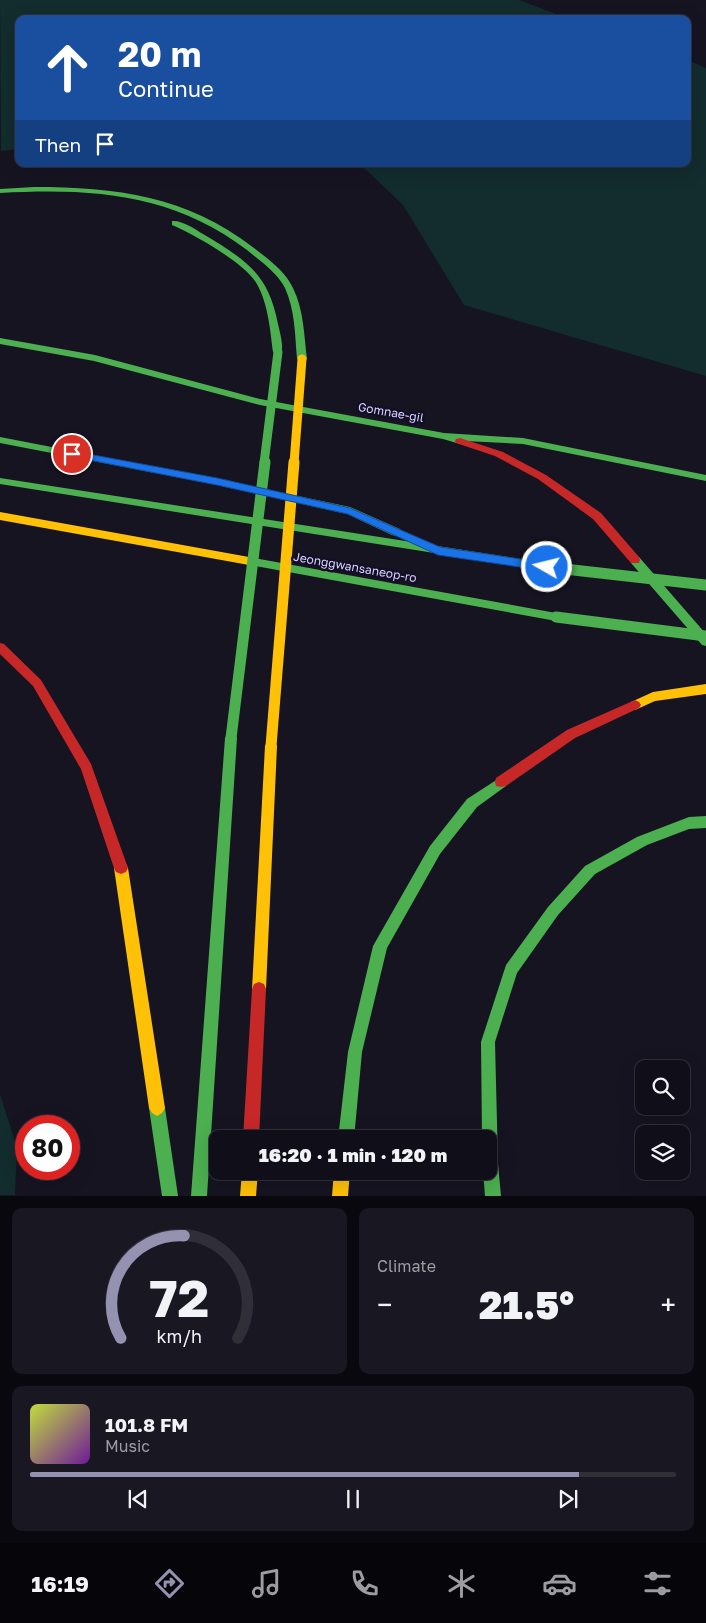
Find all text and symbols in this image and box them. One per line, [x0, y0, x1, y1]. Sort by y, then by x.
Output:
text: 20 m [118, 33, 201, 75]
icon: ahead [35, 35, 100, 100]
text: Continue [118, 75, 214, 102]
icon: arrive [91, 130, 119, 158]
text: Then [35, 133, 81, 156]
street label: Gomnae-gil [357, 399, 425, 425]
pin [51, 433, 93, 475]
icon: arrive [58, 440, 86, 468]
position arrow [520, 540, 572, 592]
street label: Jeonggwansaneop-ro [292, 549, 418, 585]
map controls [635, 1060, 690, 1180]
button: search [635, 1060, 690, 1115]
speed limit sign: 80 [15, 1115, 80, 1180]
button: layers [635, 1125, 690, 1180]
text: 16:20 · 1 min · 120 m [259, 1143, 447, 1166]
text: Climate [377, 1256, 436, 1276]
text: 72 [149, 1266, 210, 1328]
text: 21.5° [479, 1282, 574, 1327]
text: − [377, 1288, 392, 1321]
text: + [661, 1288, 676, 1321]
text: km/h [157, 1325, 202, 1347]
text: 101.8 FM [105, 1413, 188, 1436]
text: Music [105, 1436, 150, 1456]
icon: previous [124, 1485, 152, 1513]
icon: pause [339, 1485, 367, 1513]
icon: next [554, 1485, 582, 1513]
icon: directions [152, 1566, 187, 1601]
icon: music [249, 1566, 284, 1601]
icon: phone [347, 1566, 382, 1601]
icon: climate [444, 1566, 479, 1601]
icon: car [542, 1566, 577, 1601]
icon: filters [640, 1566, 675, 1601]
text: 16:19 [31, 1570, 89, 1597]

